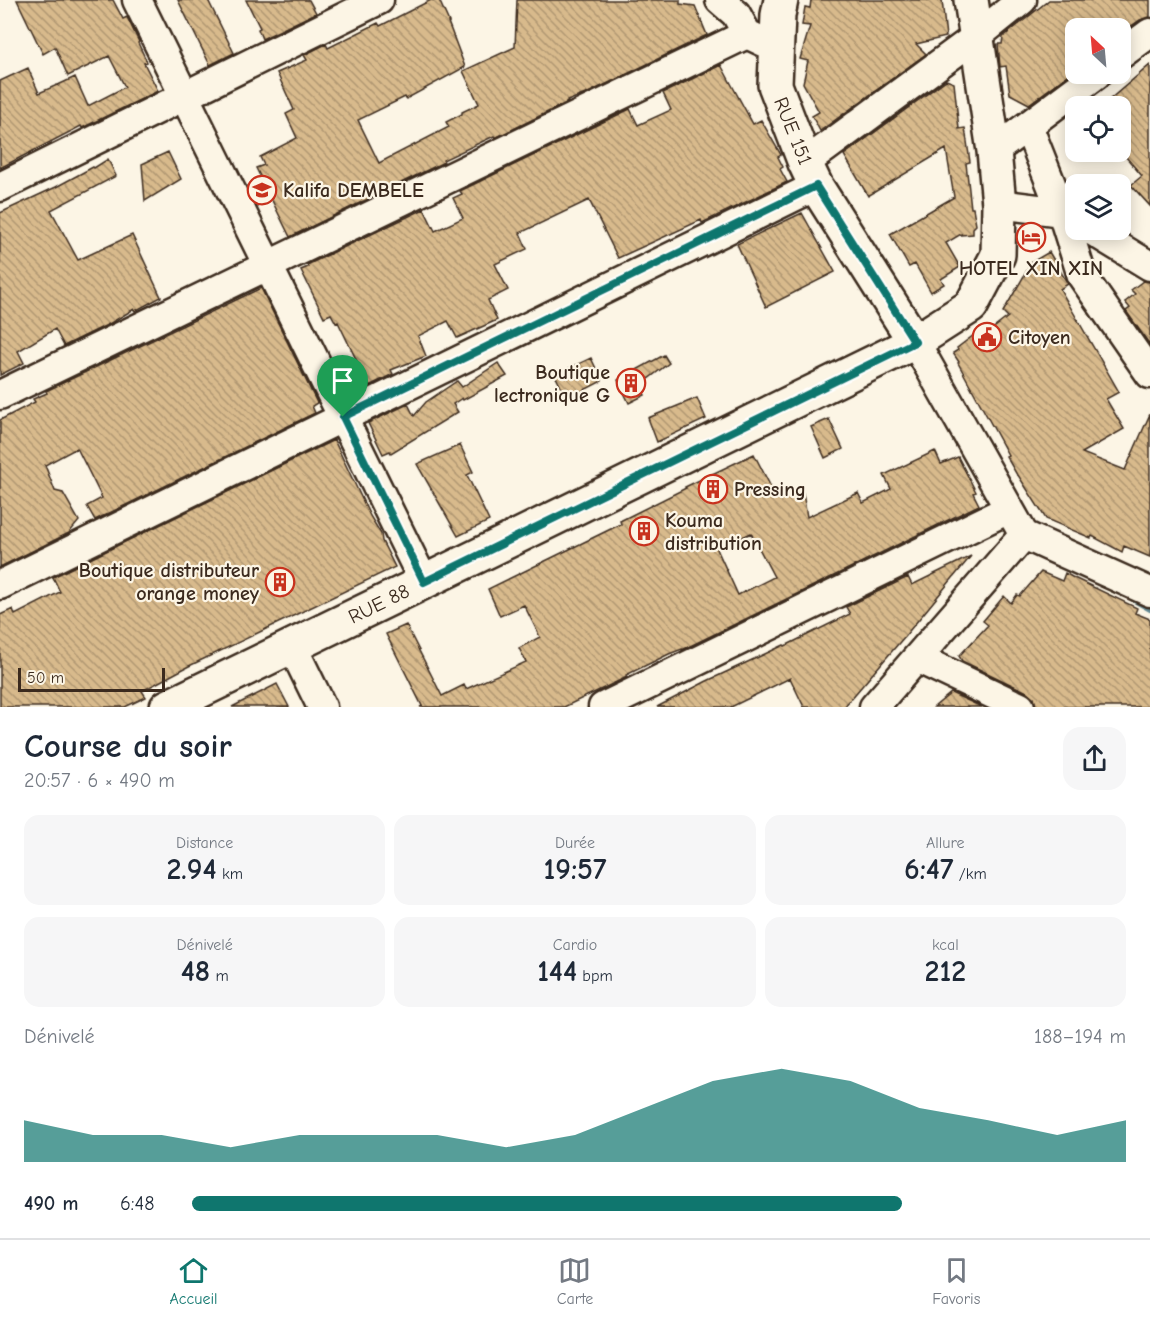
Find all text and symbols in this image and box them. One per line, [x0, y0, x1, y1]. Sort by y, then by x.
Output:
north arrow [1065, 18, 1131, 84]
map controls [1065, 18, 1131, 240]
street label: RUE 151 [769, 94, 817, 168]
button: locate [1065, 96, 1131, 162]
school or university icon: Kalifa DEMBELE [246, 174, 278, 206]
button: layers [1065, 174, 1131, 240]
place label: Kalifa DEMBELE [283, 179, 424, 202]
hotel icon: HOTEL XIN XIN [1015, 221, 1047, 253]
place label: HOTEL XIN XIN [959, 257, 1103, 280]
public building icon: Citoyen [971, 321, 1003, 353]
place label: Citoyen [1008, 326, 1071, 349]
pin [317, 355, 368, 417]
place label: Boutique lectronique G [494, 361, 610, 407]
icon: arrive [326, 364, 359, 397]
building icon: Boutique lectronique G [615, 367, 647, 399]
building icon: Pressing [697, 473, 729, 505]
place label: Pressing [734, 478, 806, 501]
place label: Kouma distribution [665, 509, 762, 555]
building icon: Kouma distribution [628, 515, 660, 547]
place label: Boutique distributeur orange money [79, 559, 260, 605]
building icon: Boutique distributeur orange money [264, 566, 296, 598]
street label: RUE 88 [345, 579, 413, 629]
scale bar [18, 665, 165, 692]
text: 50 m [27, 669, 64, 687]
text: Course du soir [24, 727, 232, 765]
button: share [1063, 727, 1126, 790]
text: 20:57 · 6 × 490 m [24, 769, 175, 792]
text: Distance [176, 834, 233, 852]
text: Durée [555, 834, 595, 852]
text: Allure [926, 834, 965, 852]
text: 2.94 [166, 852, 217, 887]
text: 19:57 [543, 852, 607, 887]
text: 6:47 [904, 852, 953, 887]
text: km [217, 865, 243, 883]
text: /km [953, 865, 987, 883]
text: Dénivelé [176, 936, 233, 954]
text: Cardio [553, 936, 597, 954]
text: kcal [932, 936, 959, 954]
text: 48 [181, 954, 210, 989]
text: 144 [537, 954, 577, 989]
text: 212 [924, 954, 966, 989]
text: m [210, 967, 229, 985]
text: bpm [577, 967, 613, 985]
text: Dénivelé [24, 1025, 95, 1048]
text: 188–194 m [1034, 1025, 1126, 1048]
text: 490 m [24, 1192, 78, 1215]
text: 6:48 [120, 1192, 154, 1215]
tab: Accueil [170, 1254, 218, 1308]
tab: Carte [557, 1254, 593, 1308]
tab: Favoris [932, 1254, 980, 1308]

